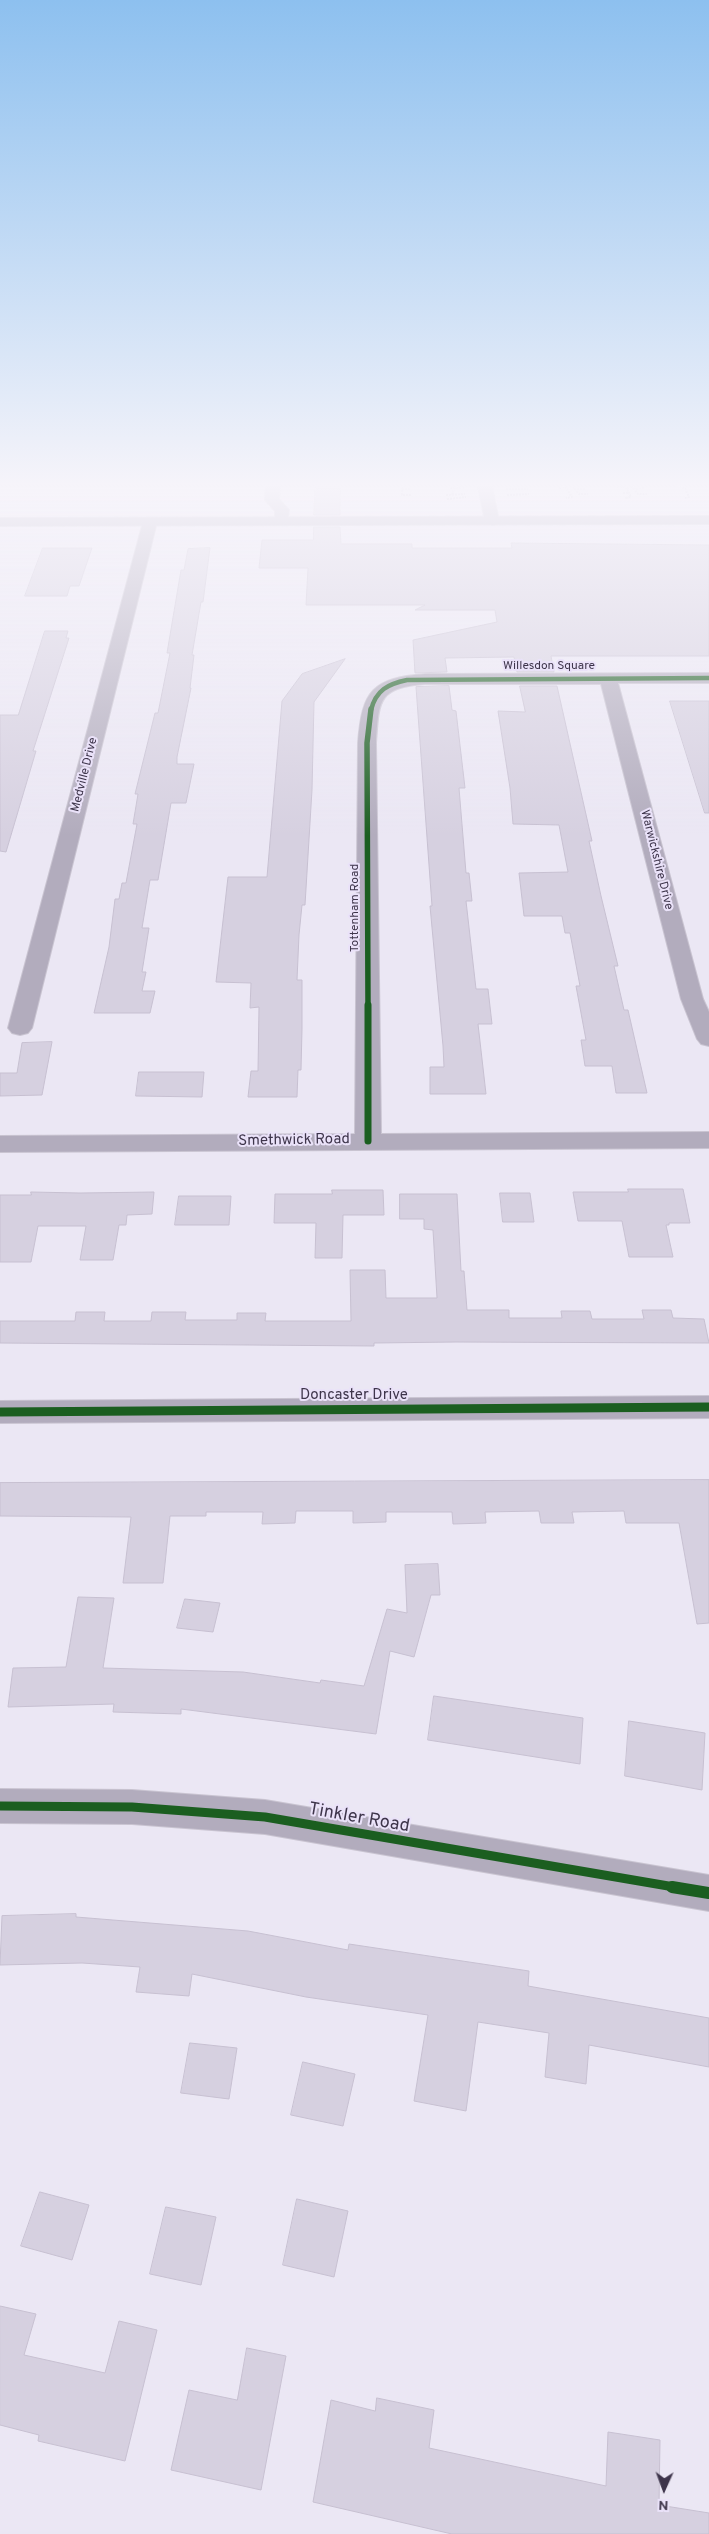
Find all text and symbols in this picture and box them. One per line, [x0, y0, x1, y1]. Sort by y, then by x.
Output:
street label: Willesdon Square [503, 660, 595, 674]
street label: Medville Drive [69, 736, 101, 814]
street label: Warwickshire Drive [637, 809, 675, 911]
street label: Tottenham Road [349, 864, 363, 952]
street label: Smethwick Road [238, 1131, 350, 1151]
street label: Doncaster Drive [300, 1387, 408, 1405]
street label: Tinkler Road [307, 1799, 411, 1839]
north arrow [639, 2464, 689, 2514]
text: N [658, 2496, 669, 2513]

